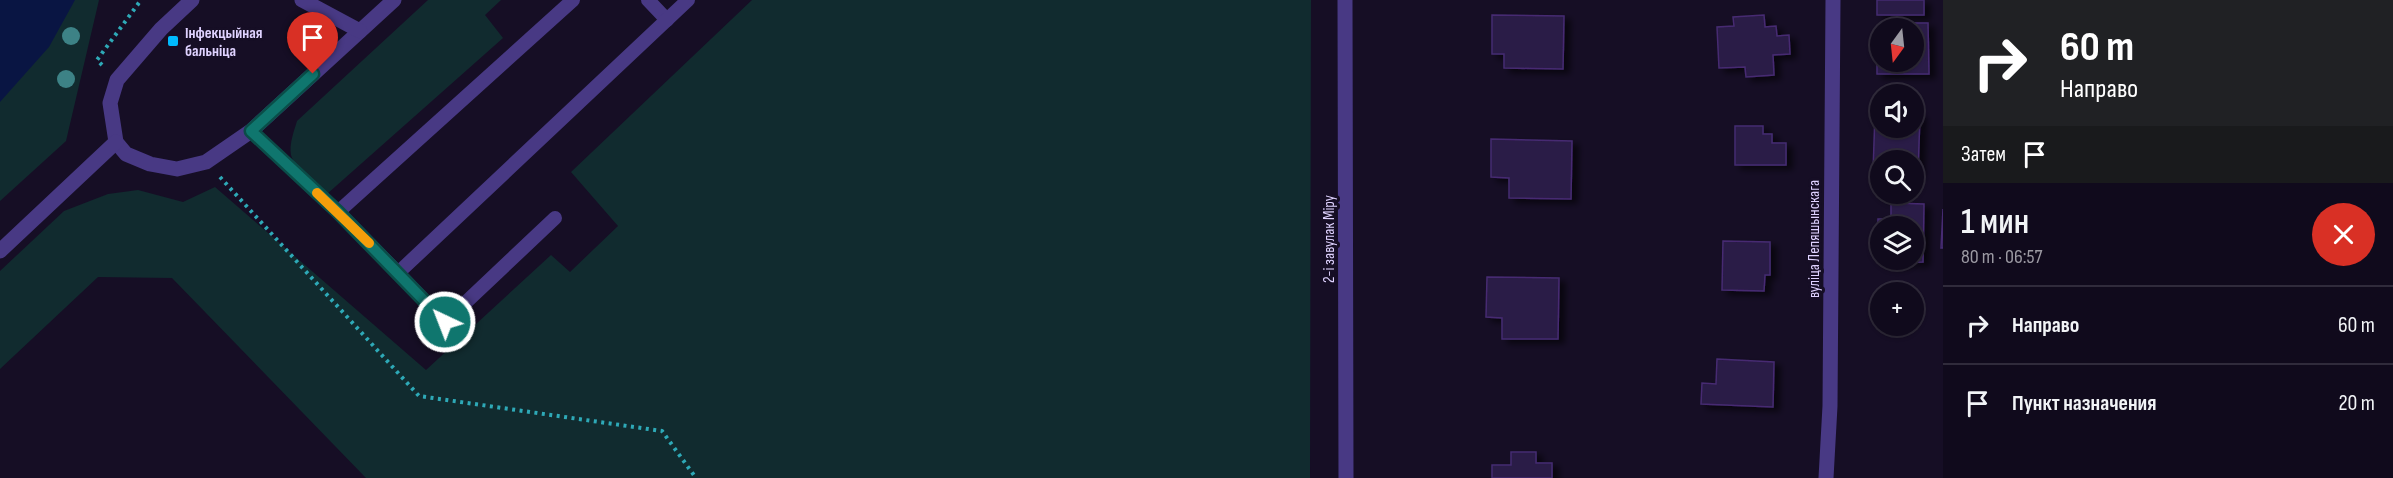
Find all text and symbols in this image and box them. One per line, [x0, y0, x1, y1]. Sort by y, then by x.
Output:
pin [287, 12, 338, 74]
north arrow [1870, 18, 1924, 72]
map controls [1870, 18, 1924, 336]
icon: arrive [296, 21, 329, 54]
text: 60 m [2060, 22, 2134, 73]
place label: Інфекцыйная бальніца [185, 24, 263, 61]
icon: right [1961, 24, 2039, 102]
marker: Інфекцыйная бальніца [166, 34, 180, 48]
text: Направо [2060, 73, 2138, 105]
button: sound [1870, 84, 1924, 138]
icon: arrive [2018, 138, 2051, 171]
text: Затем [1961, 141, 2006, 168]
button: search [1870, 150, 1924, 204]
street label: вуліца Лепяшынскага [1805, 180, 1824, 298]
street label: 2-і завулак Міру [1320, 195, 1339, 283]
text: 1 мин [1961, 201, 2029, 244]
button: close [2312, 203, 2375, 266]
button: layers [1870, 216, 1924, 270]
text: 80 m · 06:57 [1961, 245, 2042, 269]
button: + [1870, 282, 1924, 336]
position arrow [413, 290, 477, 354]
icon: right [1961, 309, 1994, 342]
text: Направо [2012, 312, 2079, 339]
text: 60 m [2338, 312, 2375, 339]
icon: arrive [1961, 387, 1994, 420]
text: Пункт назначения [2012, 390, 2156, 417]
text: 20 m [2339, 390, 2375, 417]

